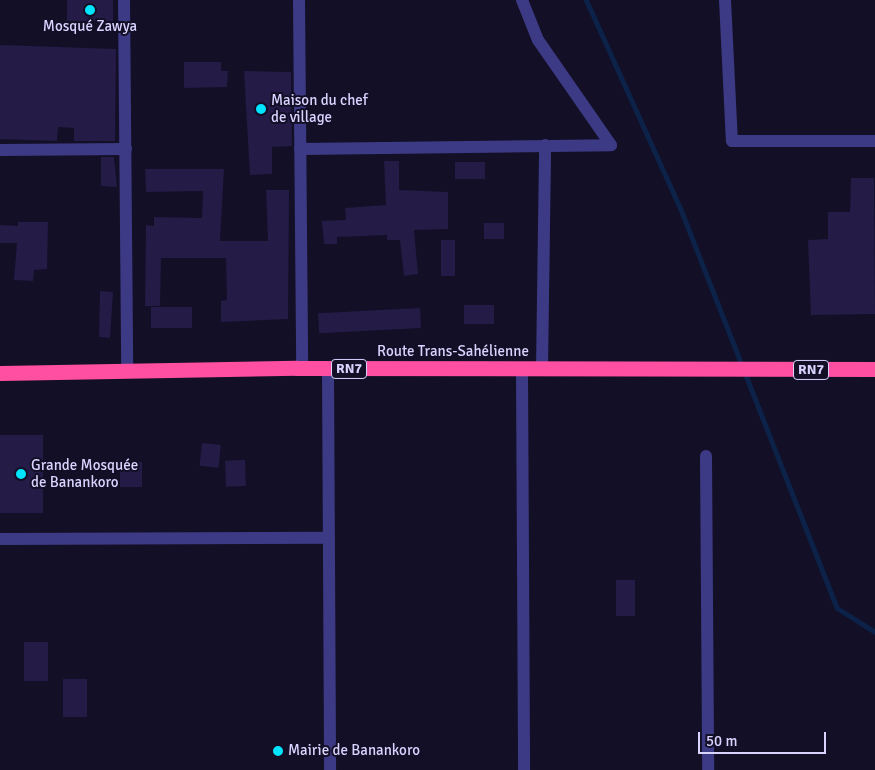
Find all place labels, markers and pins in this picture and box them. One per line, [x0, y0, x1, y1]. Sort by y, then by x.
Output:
marker: Mosqué Zawya [84, 4, 96, 16]
place label: Mosqué Zawya [43, 18, 137, 36]
place label: Maison du chef de village [271, 91, 368, 126]
marker: Maison du chef de village [255, 103, 267, 115]
place label: Grande Mosquée de Banankoro [31, 456, 138, 491]
marker: Grande Mosquée de Banankoro [15, 468, 27, 480]
place label: Mairie de Banankoro [288, 742, 420, 760]
marker: Mairie de Banankoro [272, 745, 284, 757]

